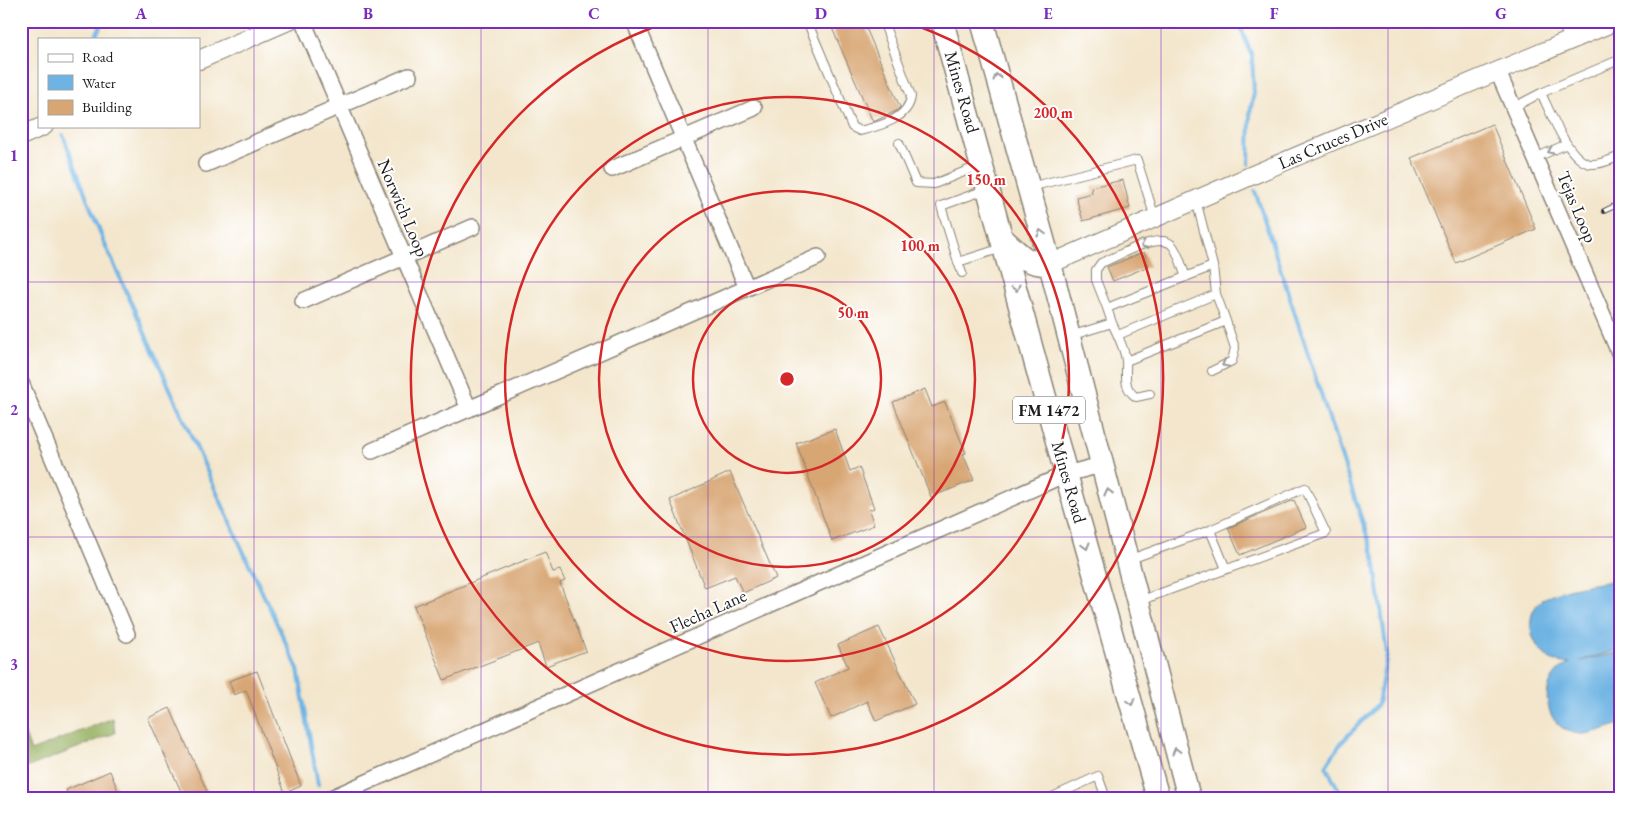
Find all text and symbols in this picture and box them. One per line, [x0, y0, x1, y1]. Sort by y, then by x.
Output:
text: A [134, 3, 147, 24]
text: B [363, 3, 373, 24]
text: C [588, 3, 600, 24]
text: D [815, 3, 827, 24]
text: E [1043, 3, 1053, 24]
text: F [1270, 3, 1279, 24]
text: G [1495, 3, 1507, 24]
legend [38, 38, 200, 128]
text: Road [82, 47, 114, 66]
street label: Mines Road [940, 48, 985, 136]
text: Water [82, 73, 116, 92]
one-way arrow [993, 73, 1003, 81]
text: Building [82, 97, 132, 116]
text: 200 m [1033, 103, 1073, 122]
street label: Las Cruces Drive [1274, 107, 1391, 174]
text: 1 [10, 145, 18, 166]
one-way arrow [1547, 145, 1556, 155]
street label: Norwich Loop [373, 156, 434, 260]
street label: Tejas Loop [1552, 168, 1603, 246]
text: 150 m [966, 170, 1006, 189]
one-way arrow [1037, 229, 1047, 238]
text: 100 m [900, 236, 940, 255]
one-way arrow [1140, 238, 1149, 249]
one-way arrow [1010, 283, 1021, 292]
text: 50 m [837, 303, 869, 322]
one-way arrow [1221, 358, 1230, 368]
centre of rings [778, 370, 796, 388]
road number: FM 1472 [1013, 396, 1085, 424]
text: 2 [10, 399, 19, 420]
street label: Mines Road [1047, 438, 1092, 526]
one-way arrow [1103, 488, 1114, 496]
one-way arrow [1081, 541, 1091, 549]
street label: Flecha Lane [666, 583, 750, 638]
text: 3 [10, 654, 18, 675]
one-way arrow [1125, 697, 1135, 706]
one-way arrow [1171, 746, 1182, 755]

